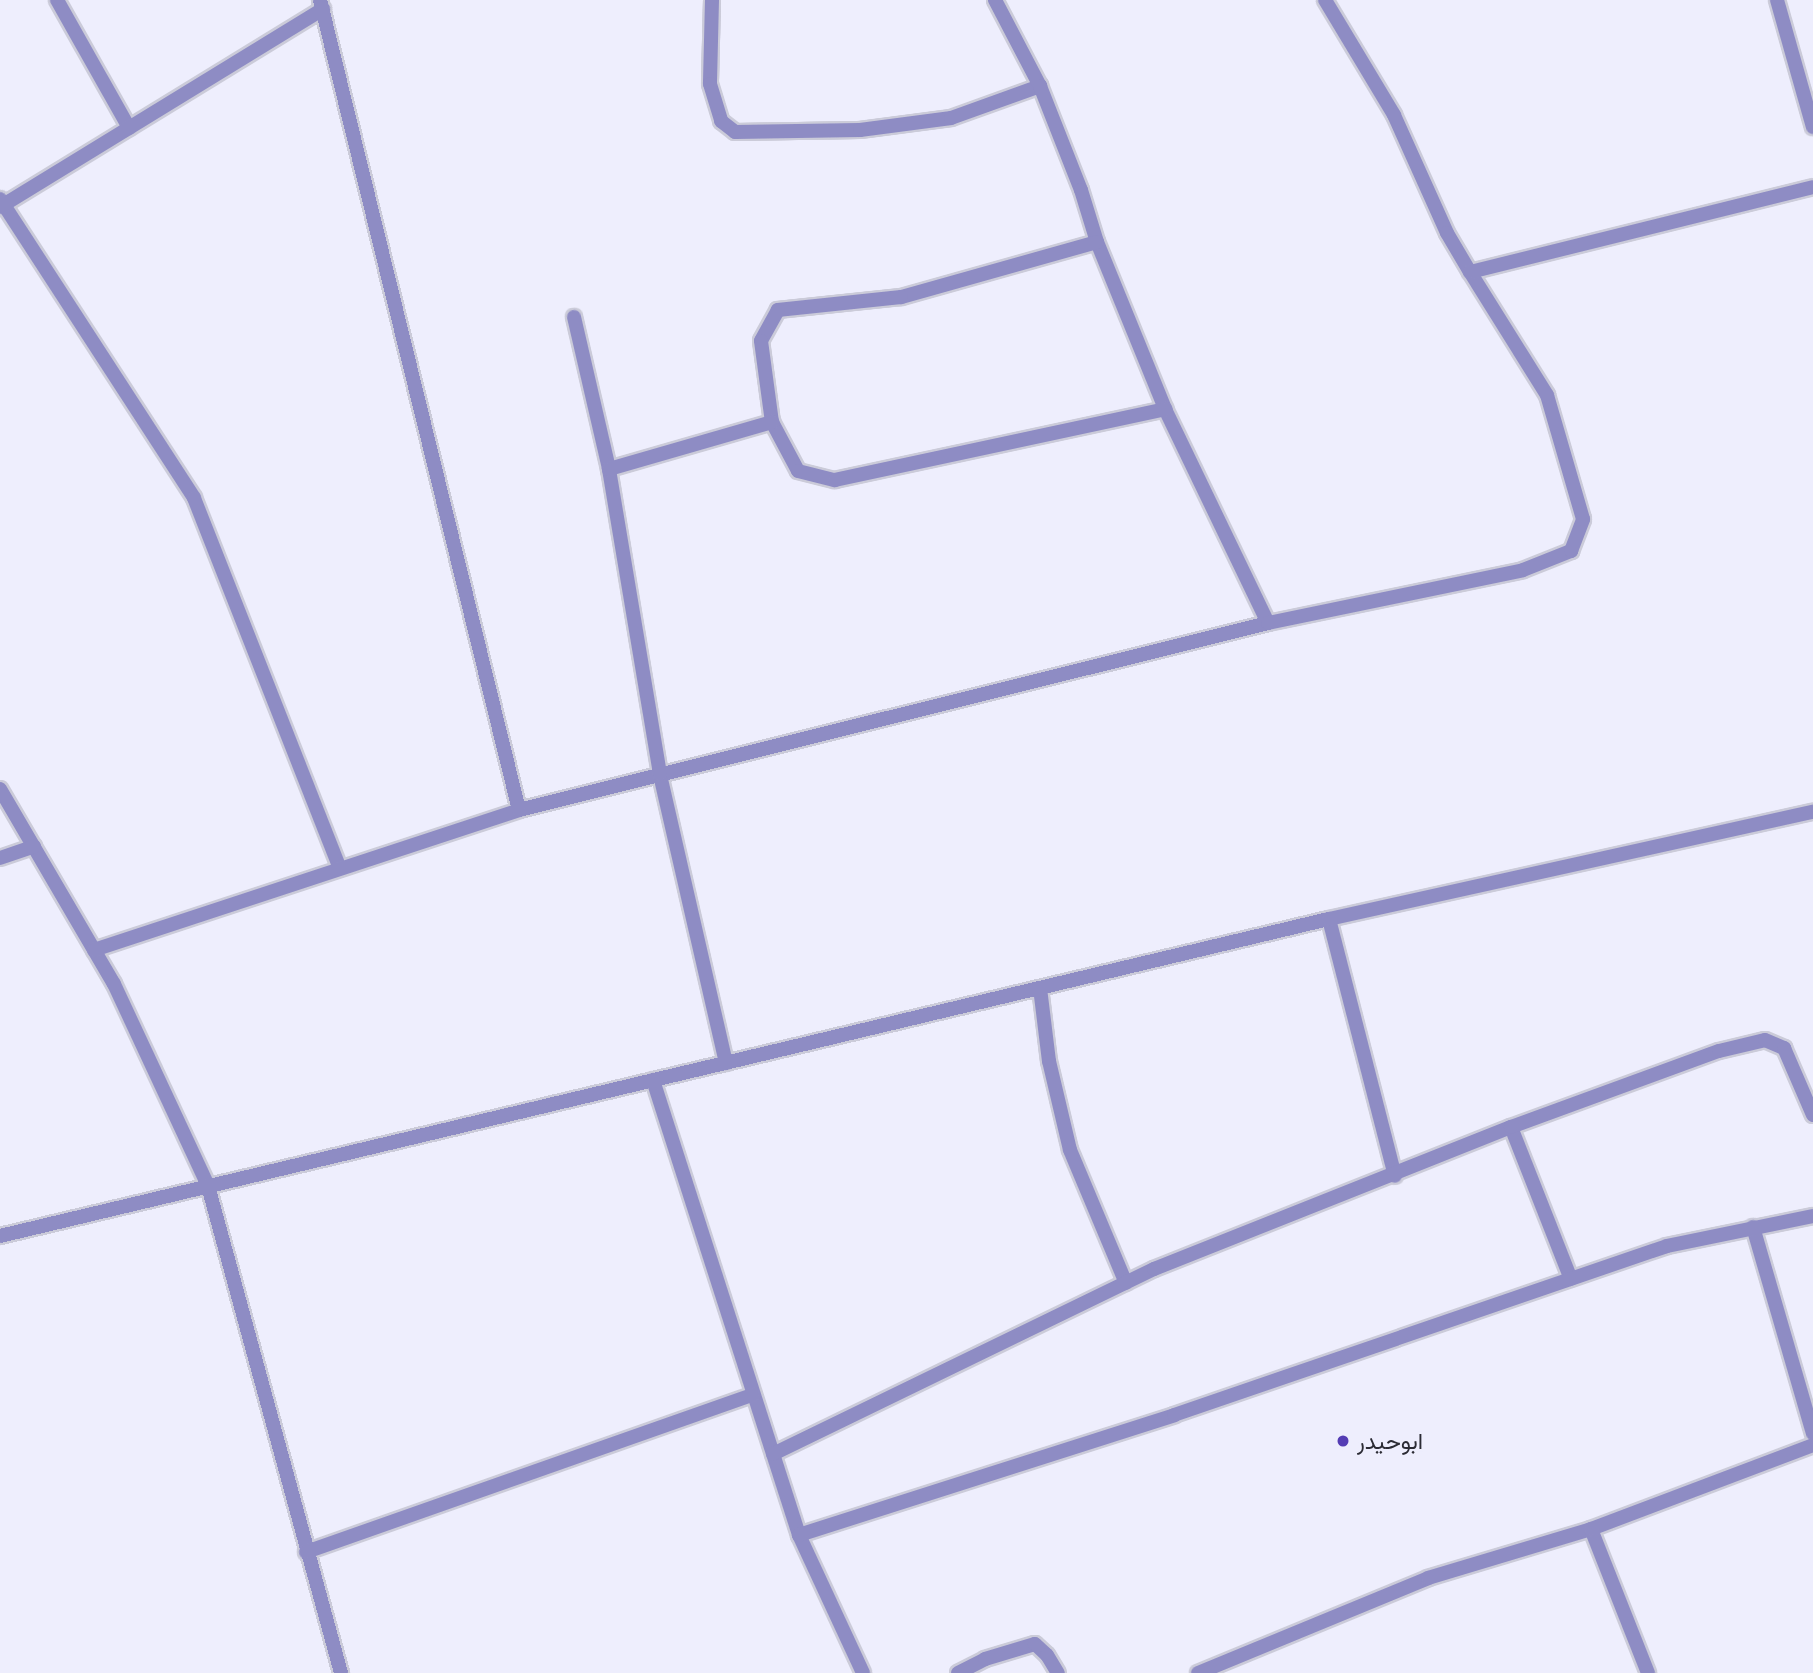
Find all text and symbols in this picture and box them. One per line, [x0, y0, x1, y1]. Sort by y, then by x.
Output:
place label: ابوحيدر [1357, 1427, 1423, 1455]
marker: ابوحيدر [1335, 1433, 1351, 1449]

